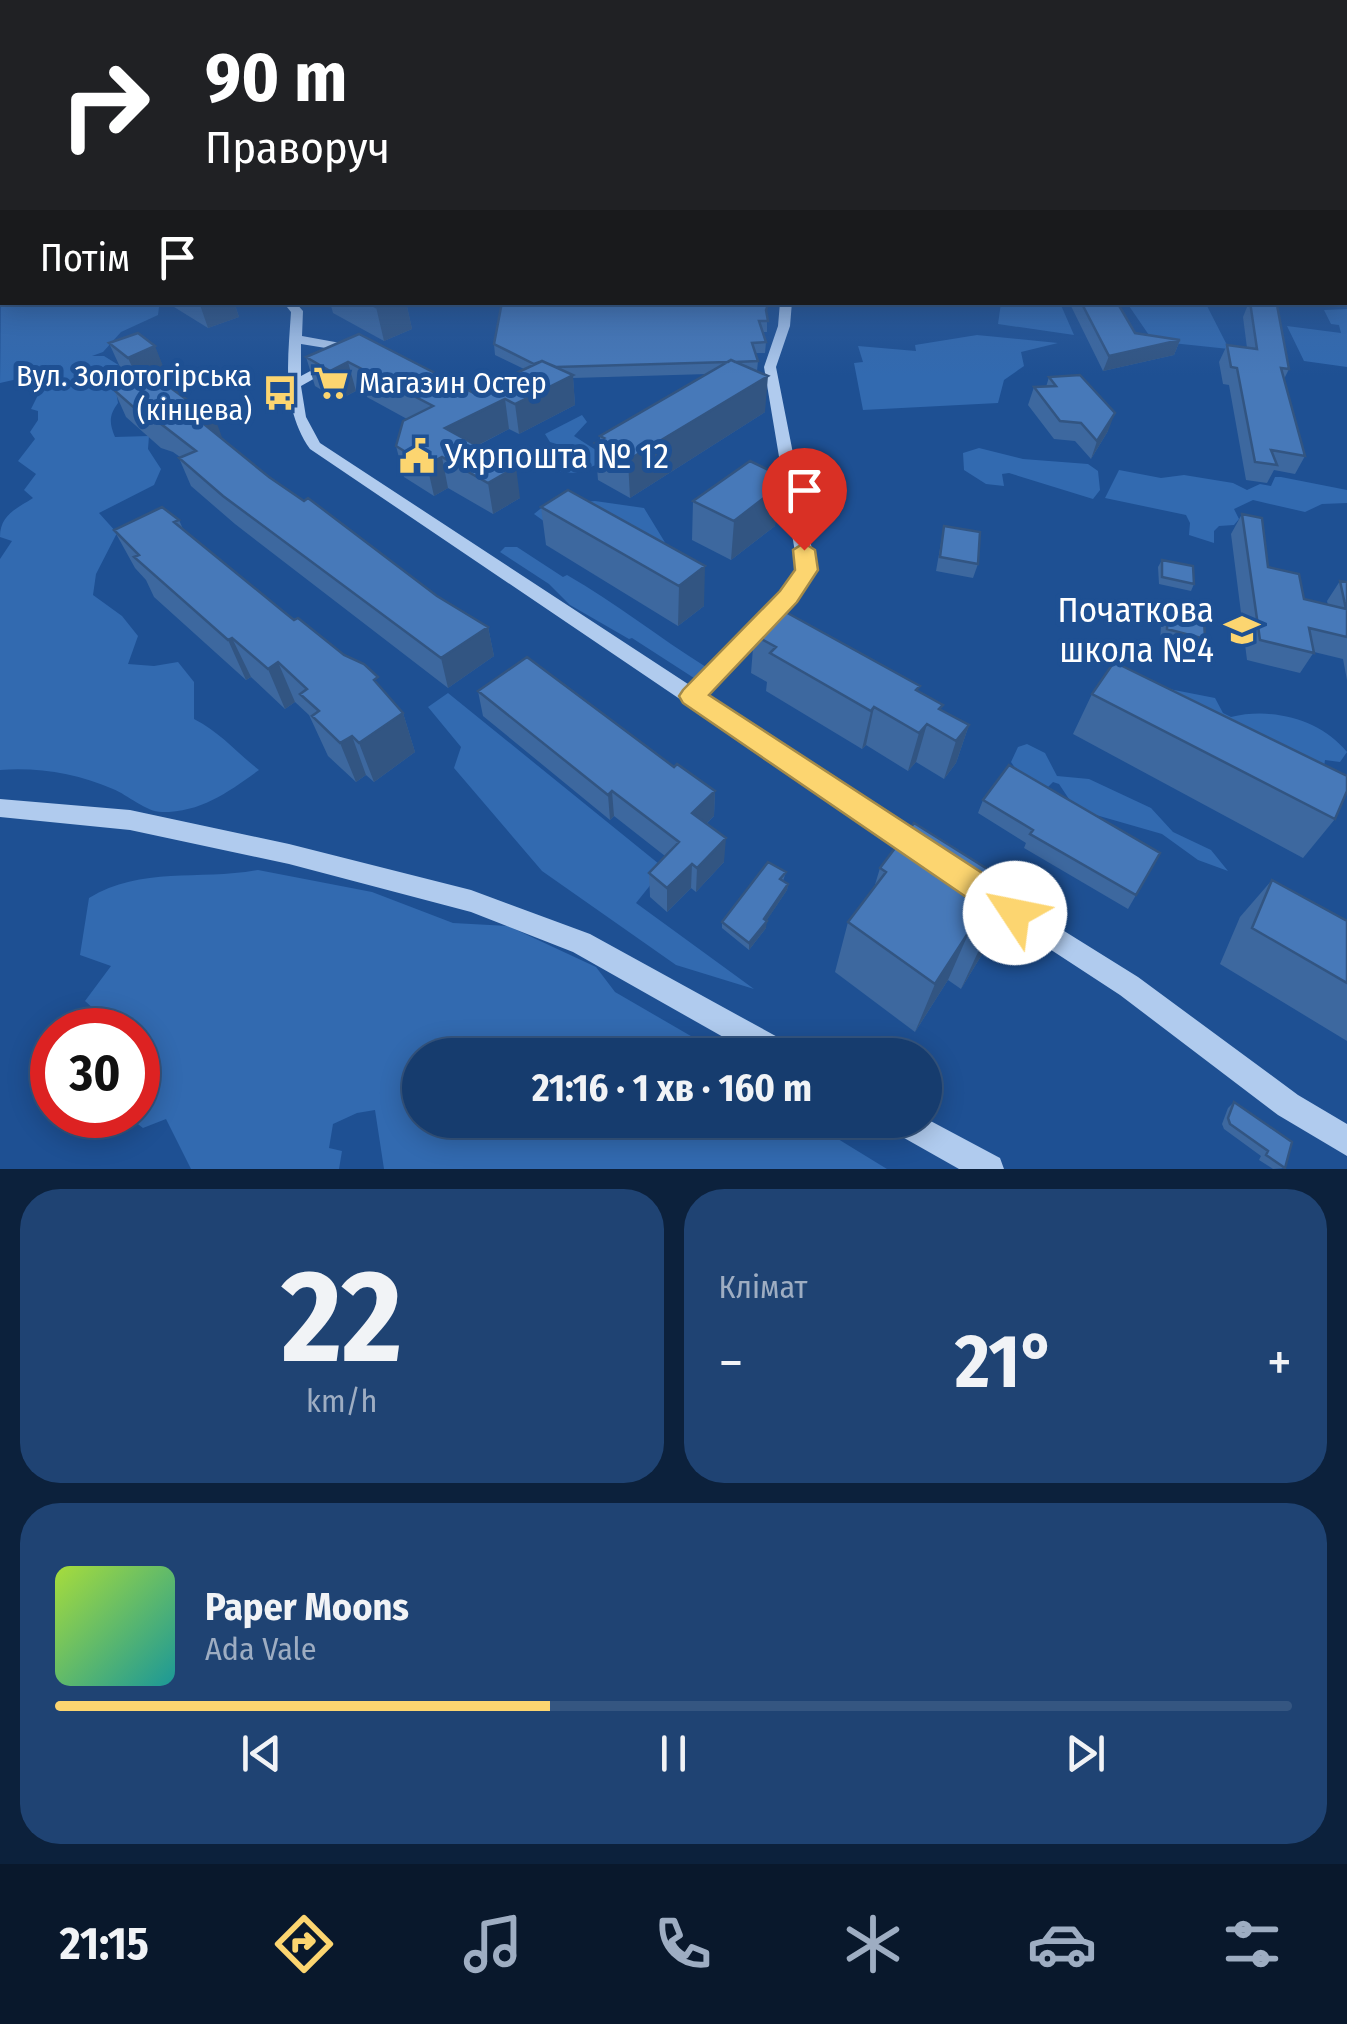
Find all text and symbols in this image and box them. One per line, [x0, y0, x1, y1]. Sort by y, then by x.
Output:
text: 90 m [205, 36, 347, 120]
icon: right [40, 40, 170, 170]
text: Праворуч [205, 121, 390, 175]
icon: arrive [150, 230, 205, 285]
text: Потім [40, 235, 130, 281]
place label: Вул. Золотогірська (кінцева) [16, 358, 252, 428]
supermarket icon: Магазин Остер [312, 364, 350, 402]
place label: Магазин Остер [359, 365, 547, 401]
bus stop icon: Вул. Золотогірська (кінцева) [261, 374, 299, 412]
place label: Укрпошта № 12 [444, 435, 669, 477]
public building icon: Укрпошта № 12 [398, 437, 436, 475]
pin [762, 448, 847, 551]
icon: arrive [777, 463, 832, 518]
place label: Початкова школа №4 [1058, 589, 1214, 671]
school or university icon: Початкова школа №4 [1223, 611, 1261, 649]
position arrow [963, 861, 1067, 965]
speed limit sign: 30 [30, 1008, 160, 1138]
text: 21:16 · 1 хв · 160 m [532, 1065, 812, 1111]
text: 22 [282, 1239, 402, 1395]
text: Клімат [719, 1268, 808, 1306]
text: 21° [955, 1317, 1055, 1407]
text: − [719, 1330, 743, 1396]
text: + [1267, 1330, 1292, 1396]
text: km/h [306, 1382, 377, 1420]
text: Paper Moons [205, 1584, 409, 1630]
text: Ada Vale [205, 1630, 317, 1668]
icon: previous [234, 1726, 289, 1781]
icon: pause [646, 1726, 701, 1781]
icon: next [1058, 1726, 1113, 1781]
icon: directions [269, 1909, 339, 1979]
icon: music [458, 1909, 528, 1979]
icon: phone [648, 1909, 718, 1979]
icon: climate [838, 1909, 908, 1979]
icon: car [1027, 1909, 1097, 1979]
icon: filters [1217, 1909, 1287, 1979]
text: 21:15 [60, 1917, 149, 1971]

